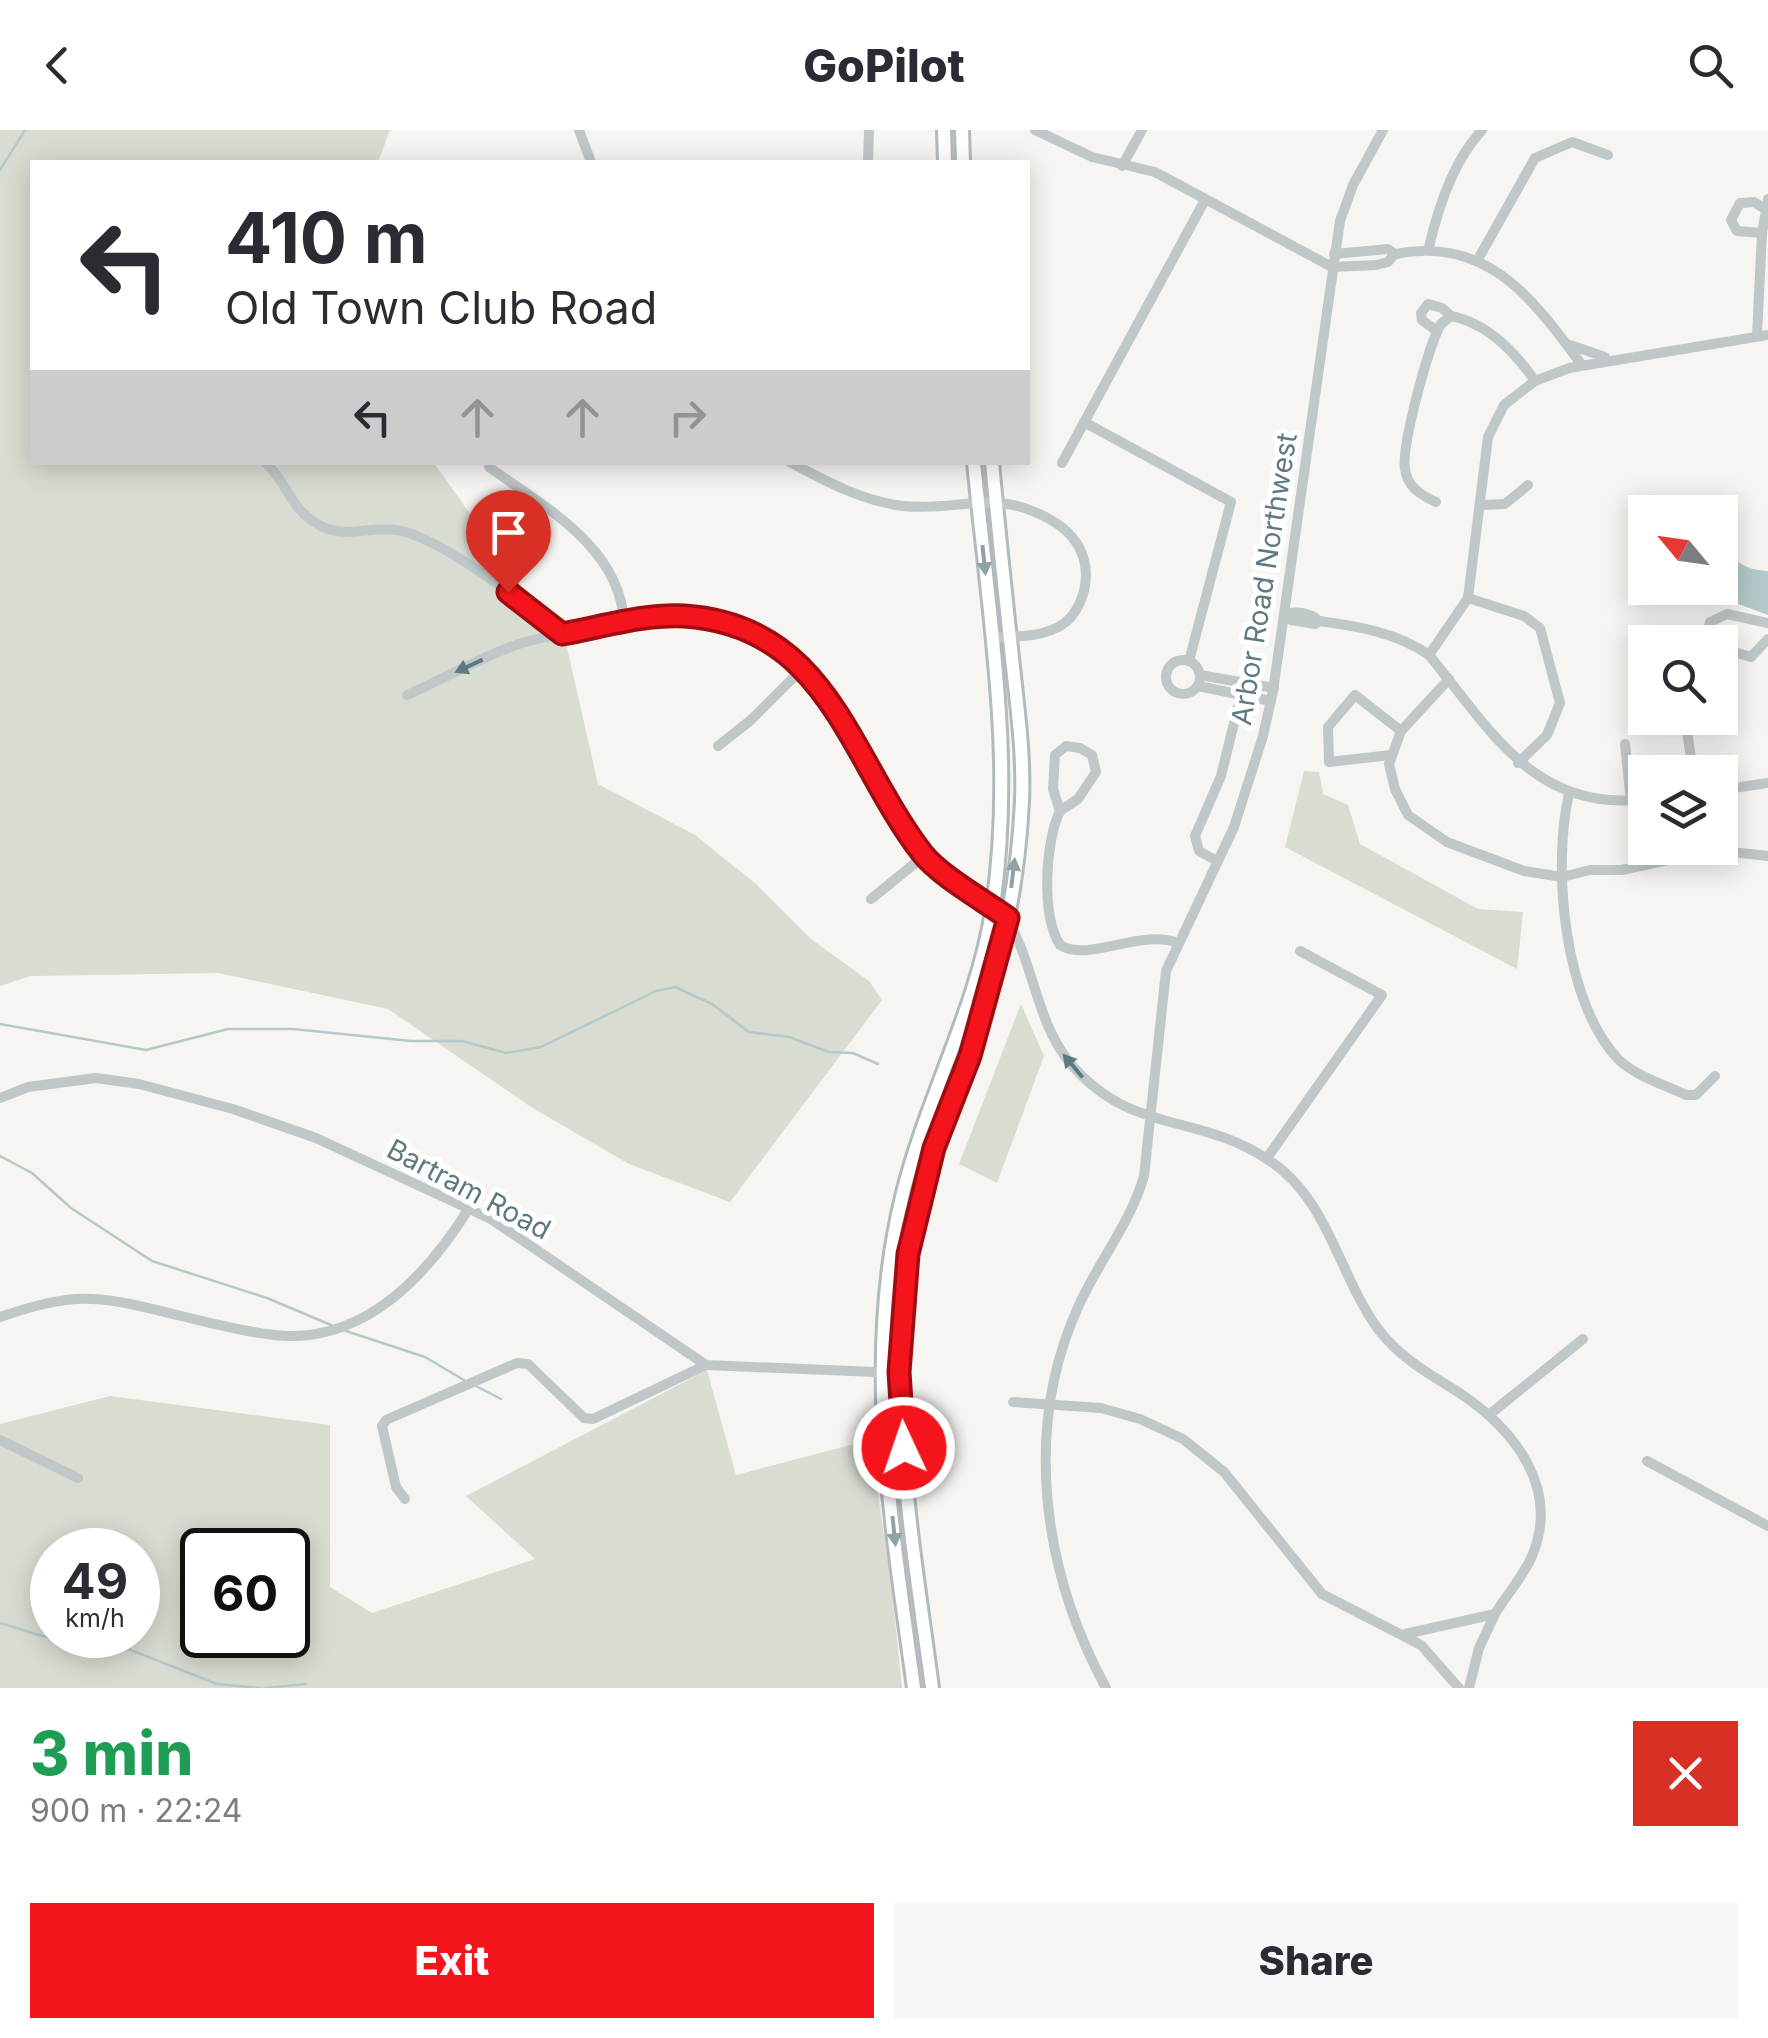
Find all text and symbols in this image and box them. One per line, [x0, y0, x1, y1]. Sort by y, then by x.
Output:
icon: back [30, 38, 85, 93]
text: GoPilot [803, 38, 965, 93]
icon: search [1683, 38, 1738, 93]
text: 410 m [225, 195, 428, 280]
icon: left [60, 200, 190, 330]
text: Old Town Club Road [225, 280, 657, 335]
icon: left [345, 390, 400, 445]
icon: ahead [450, 390, 505, 445]
icon: ahead [555, 390, 610, 445]
icon: right [660, 390, 715, 445]
street label: Arbor Road Northwest [1224, 431, 1304, 727]
pin [466, 490, 551, 593]
north arrow [1628, 495, 1738, 605]
map controls [1628, 495, 1738, 865]
icon: arrive [481, 505, 536, 560]
one-way arrow [976, 544, 992, 576]
button: search [1628, 625, 1738, 735]
one-way arrow [454, 658, 483, 675]
button: layers [1628, 755, 1738, 865]
one-way arrow [1005, 857, 1021, 888]
one-way arrow [1063, 1054, 1085, 1079]
street label: Bartram Road [381, 1132, 557, 1246]
position arrow [852, 1396, 956, 1500]
one-way arrow [886, 1516, 902, 1548]
speed limit sign: 60 [180, 1528, 310, 1658]
text: 49 [62, 1551, 128, 1611]
text: km/h [65, 1603, 125, 1633]
text: 3 min [30, 1717, 193, 1789]
button: close [1633, 1721, 1738, 1826]
text: 900 m · 22:24 [30, 1791, 242, 1830]
button: Exit [30, 1903, 874, 2018]
button: Share [894, 1903, 1738, 2018]

